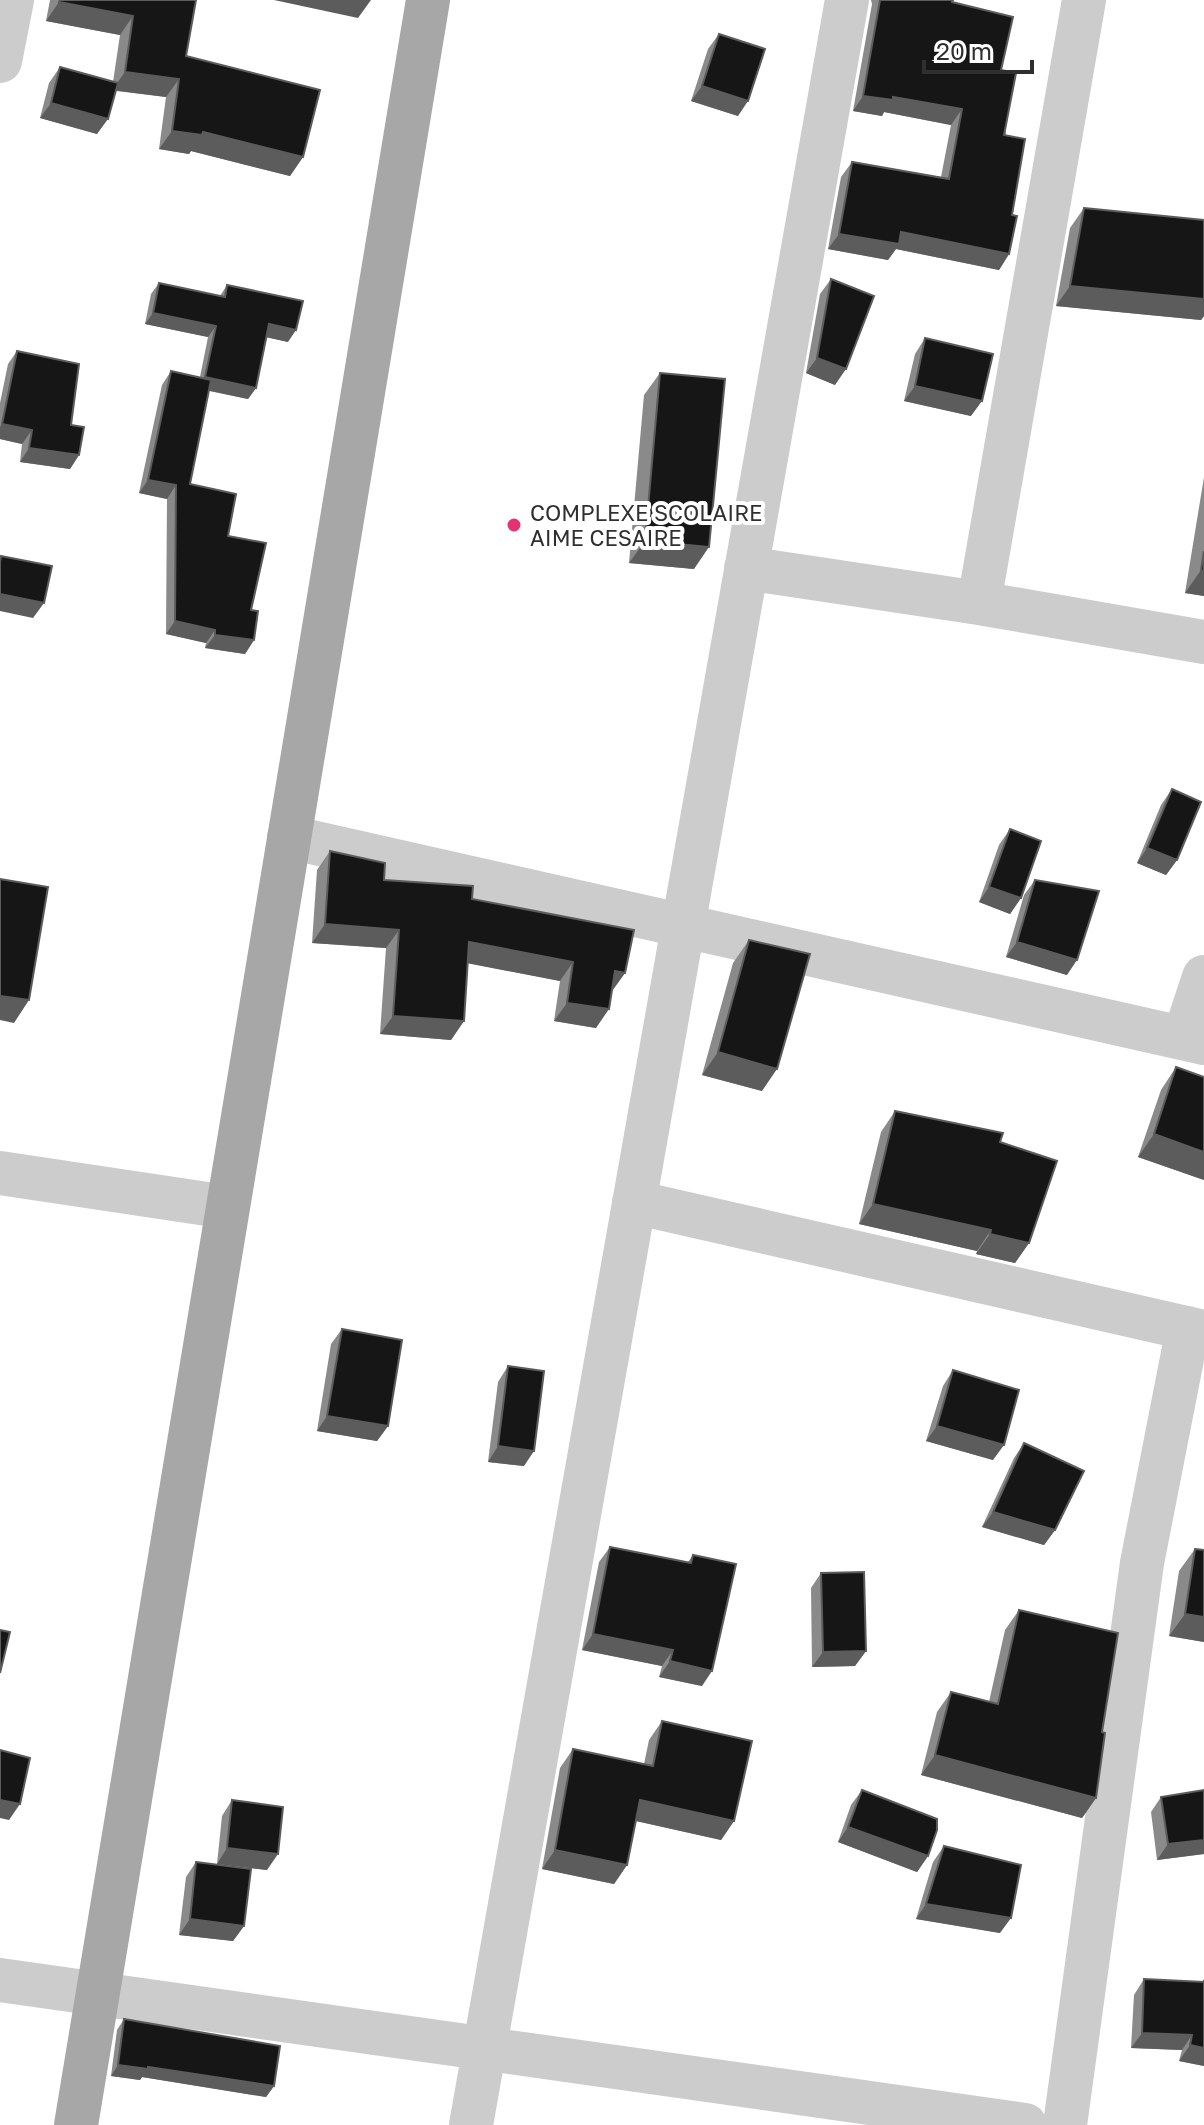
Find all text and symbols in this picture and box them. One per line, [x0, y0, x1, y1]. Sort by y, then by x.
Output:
scale bar [924, 24, 1032, 74]
text: 20 m [936, 36, 992, 65]
place label: COMPLEXE SCOLAIRE AIME CESAIRE [530, 499, 763, 551]
marker: COMPLEXE SCOLAIRE AIME CESAIRE [505, 516, 523, 534]

